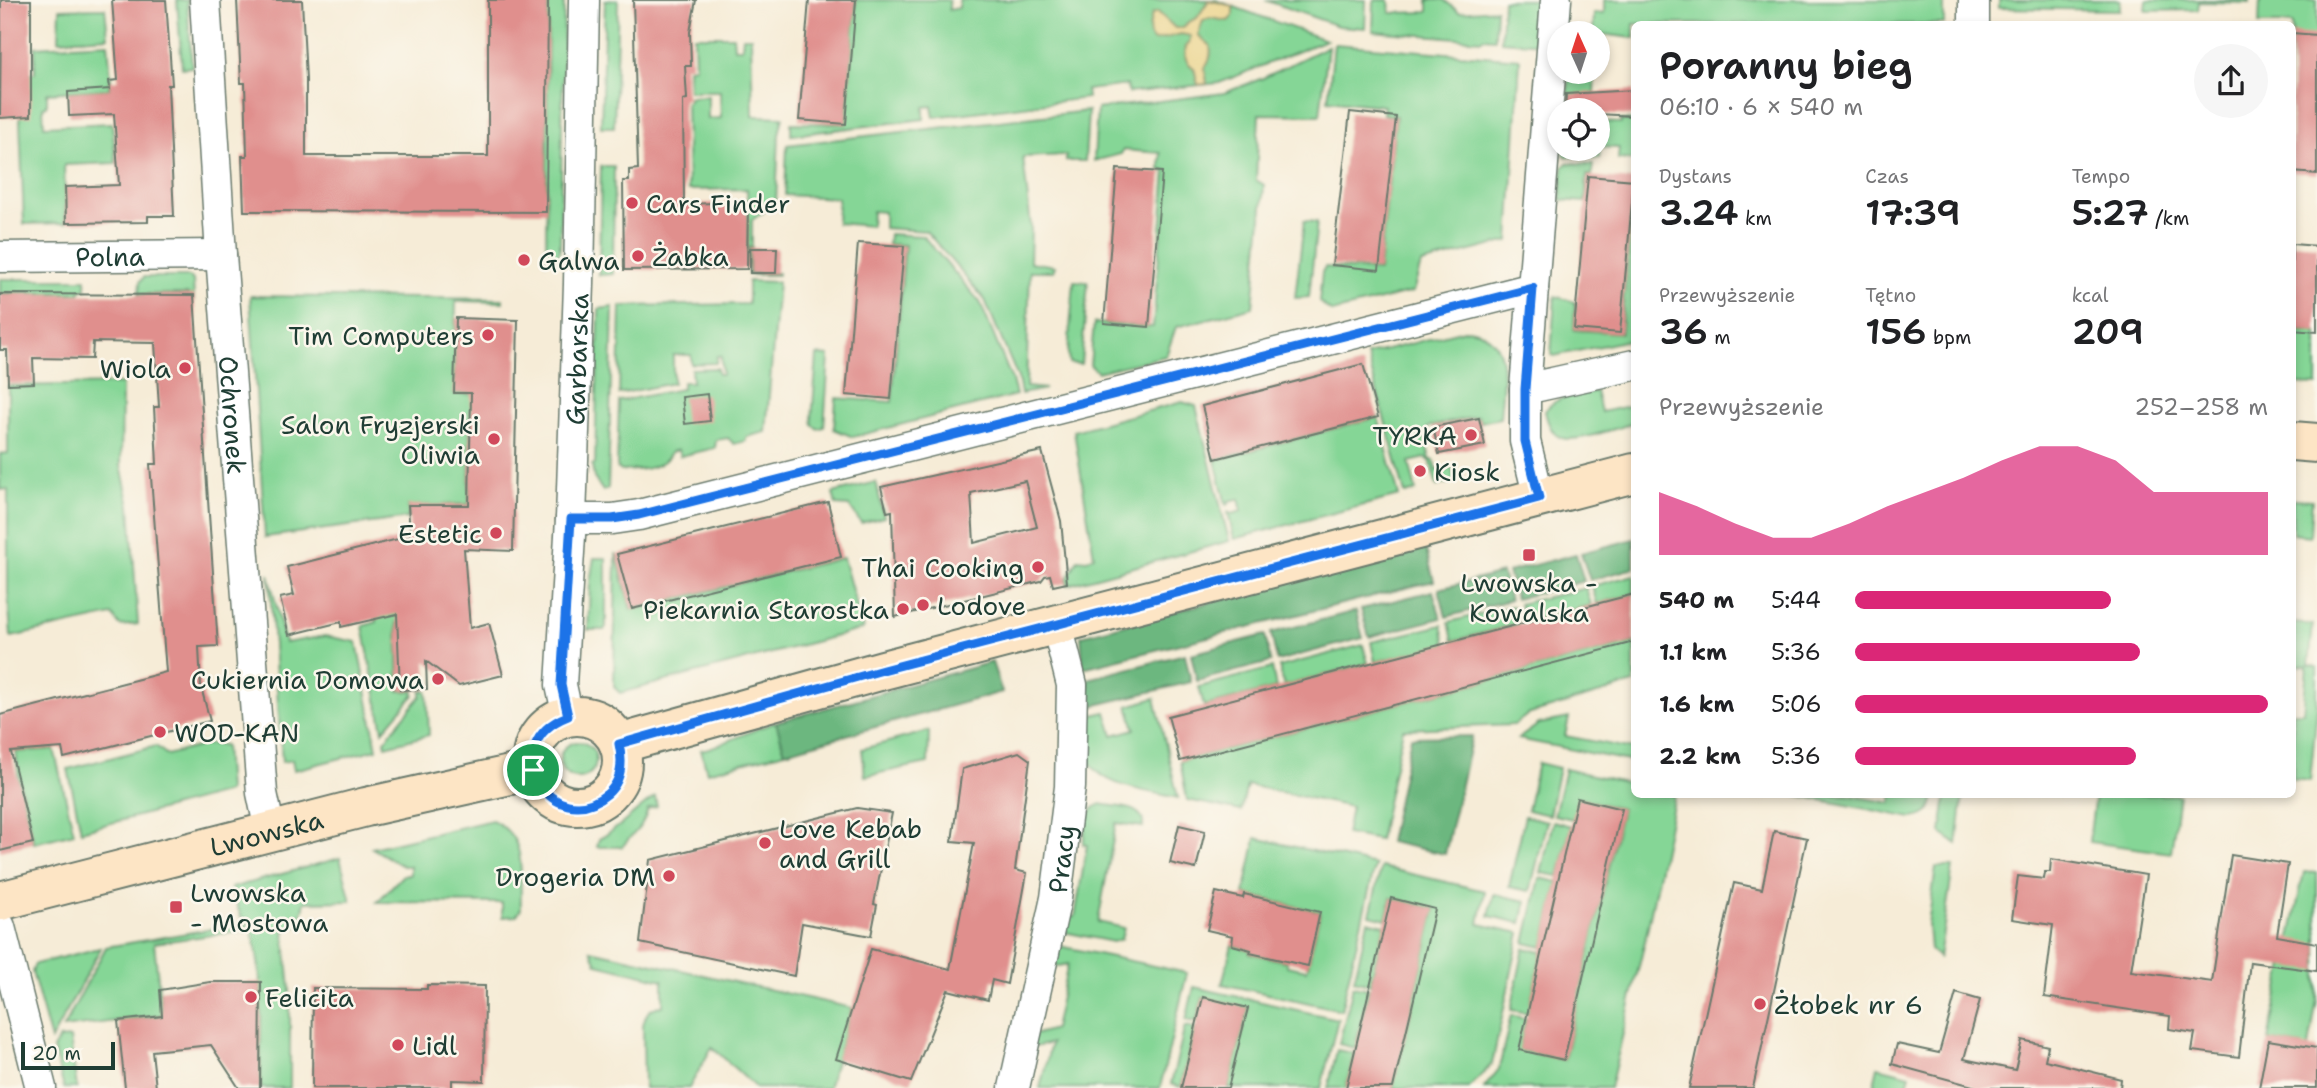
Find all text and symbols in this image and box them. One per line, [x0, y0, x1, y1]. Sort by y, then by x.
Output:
north arrow [1547, 21, 1610, 84]
map controls [1547, 21, 1610, 161]
text: Poranny bieg [1659, 40, 1913, 91]
button: share [2194, 44, 2268, 118]
text: 06:10 · 6 × 540 m [1659, 92, 1863, 122]
button: locate [1547, 98, 1610, 161]
text: Dystans [1659, 164, 1732, 189]
text: Czas [1865, 164, 1909, 189]
text: Tempo [2072, 164, 2130, 189]
place label: Cars Finder [646, 186, 790, 221]
text: 3.24 [1659, 189, 1738, 236]
text: 17:39 [1865, 189, 1961, 236]
text: 5:27 [2072, 189, 2149, 236]
marker: Cars Finder [624, 195, 640, 211]
text: km [1738, 206, 1772, 231]
text: /km [2149, 206, 2189, 231]
street label: Polna [75, 238, 145, 274]
place label: Żabka [652, 239, 729, 274]
place label: Galwa [538, 243, 619, 278]
marker: Żabka [630, 248, 646, 264]
marker: Galwa [516, 252, 532, 268]
text: Przewyższenie [1659, 283, 1795, 308]
text: Tętno [1865, 283, 1916, 308]
text: kcal [2072, 283, 2109, 308]
street label: Garbarska [557, 293, 596, 426]
text: 36 [1659, 308, 1708, 355]
text: 156 [1865, 308, 1927, 355]
text: 209 [2072, 308, 2144, 355]
place label: Tim Computers [288, 318, 474, 353]
text: m [1708, 325, 1731, 350]
text: bpm [1927, 325, 1971, 350]
marker: Tim Computers [480, 327, 496, 343]
place label: Wiola [100, 351, 171, 386]
street label: Ochronek [211, 354, 255, 476]
marker: Wiola [177, 360, 193, 376]
text: Przewyższenie [1659, 392, 1824, 422]
text: 252–258 m [2134, 392, 2268, 422]
place label: Salon Fryzjerski Oliwia [281, 407, 480, 472]
place label: TYRKA [1372, 418, 1457, 453]
marker: TYRKA [1463, 427, 1479, 443]
marker: Salon Fryzjerski Oliwia [486, 431, 502, 447]
place label: Kiosk [1434, 454, 1500, 489]
marker: Kiosk [1412, 463, 1428, 479]
place label: Estetic [398, 516, 482, 551]
marker: Estetic [488, 525, 504, 541]
marker: Lwowska - Kowalska [1521, 547, 1537, 563]
place label: Thai Cooking [861, 550, 1024, 585]
marker: Thai Cooking [1030, 559, 1046, 575]
place label: Lwowska - Kowalska [1460, 565, 1598, 630]
text: 540 m [1659, 585, 1734, 615]
text: 5:44 [1771, 585, 1821, 615]
place label: Lodove [937, 588, 1026, 623]
place label: Piekarnia Starostka [643, 592, 889, 627]
marker: Lodove [915, 597, 931, 613]
marker: Piekarnia Starostka [895, 601, 911, 617]
text: 1.1 km [1659, 637, 1727, 667]
text: 5:36 [1771, 637, 1821, 667]
place label: Cukiernia Domowa [191, 662, 424, 697]
marker: Cukiernia Domowa [430, 671, 446, 687]
text: 1.6 km [1659, 689, 1734, 719]
text: 5:06 [1771, 689, 1822, 719]
place label: WOD-KAN [174, 715, 299, 750]
marker: WOD-KAN [152, 724, 168, 740]
pin [503, 740, 563, 800]
text: 2.2 km [1659, 741, 1741, 771]
text: 5:36 [1771, 741, 1821, 771]
icon: arrive [514, 751, 552, 789]
street label: Lwowska [206, 801, 327, 864]
place label: Love Kebab and Grill [779, 811, 922, 876]
street label: Pracy [1039, 823, 1083, 895]
marker: Love Kebab and Grill [757, 835, 773, 851]
place label: Drogeria DM [496, 859, 655, 894]
marker: Drogeria DM [661, 868, 677, 884]
place label: Lwowska - Mostowa [190, 875, 328, 940]
marker: Lwowska - Mostowa [168, 899, 184, 915]
place label: Felicita [265, 980, 354, 1015]
place label: Żłobek nr 6 [1774, 987, 1923, 1022]
marker: Felicita [243, 989, 259, 1005]
marker: Żłobek nr 6 [1752, 996, 1768, 1012]
place label: Lidl [412, 1028, 457, 1063]
marker: Lidl [390, 1037, 406, 1053]
scale bar [21, 1039, 116, 1071]
text: 20 m [32, 1041, 81, 1066]

